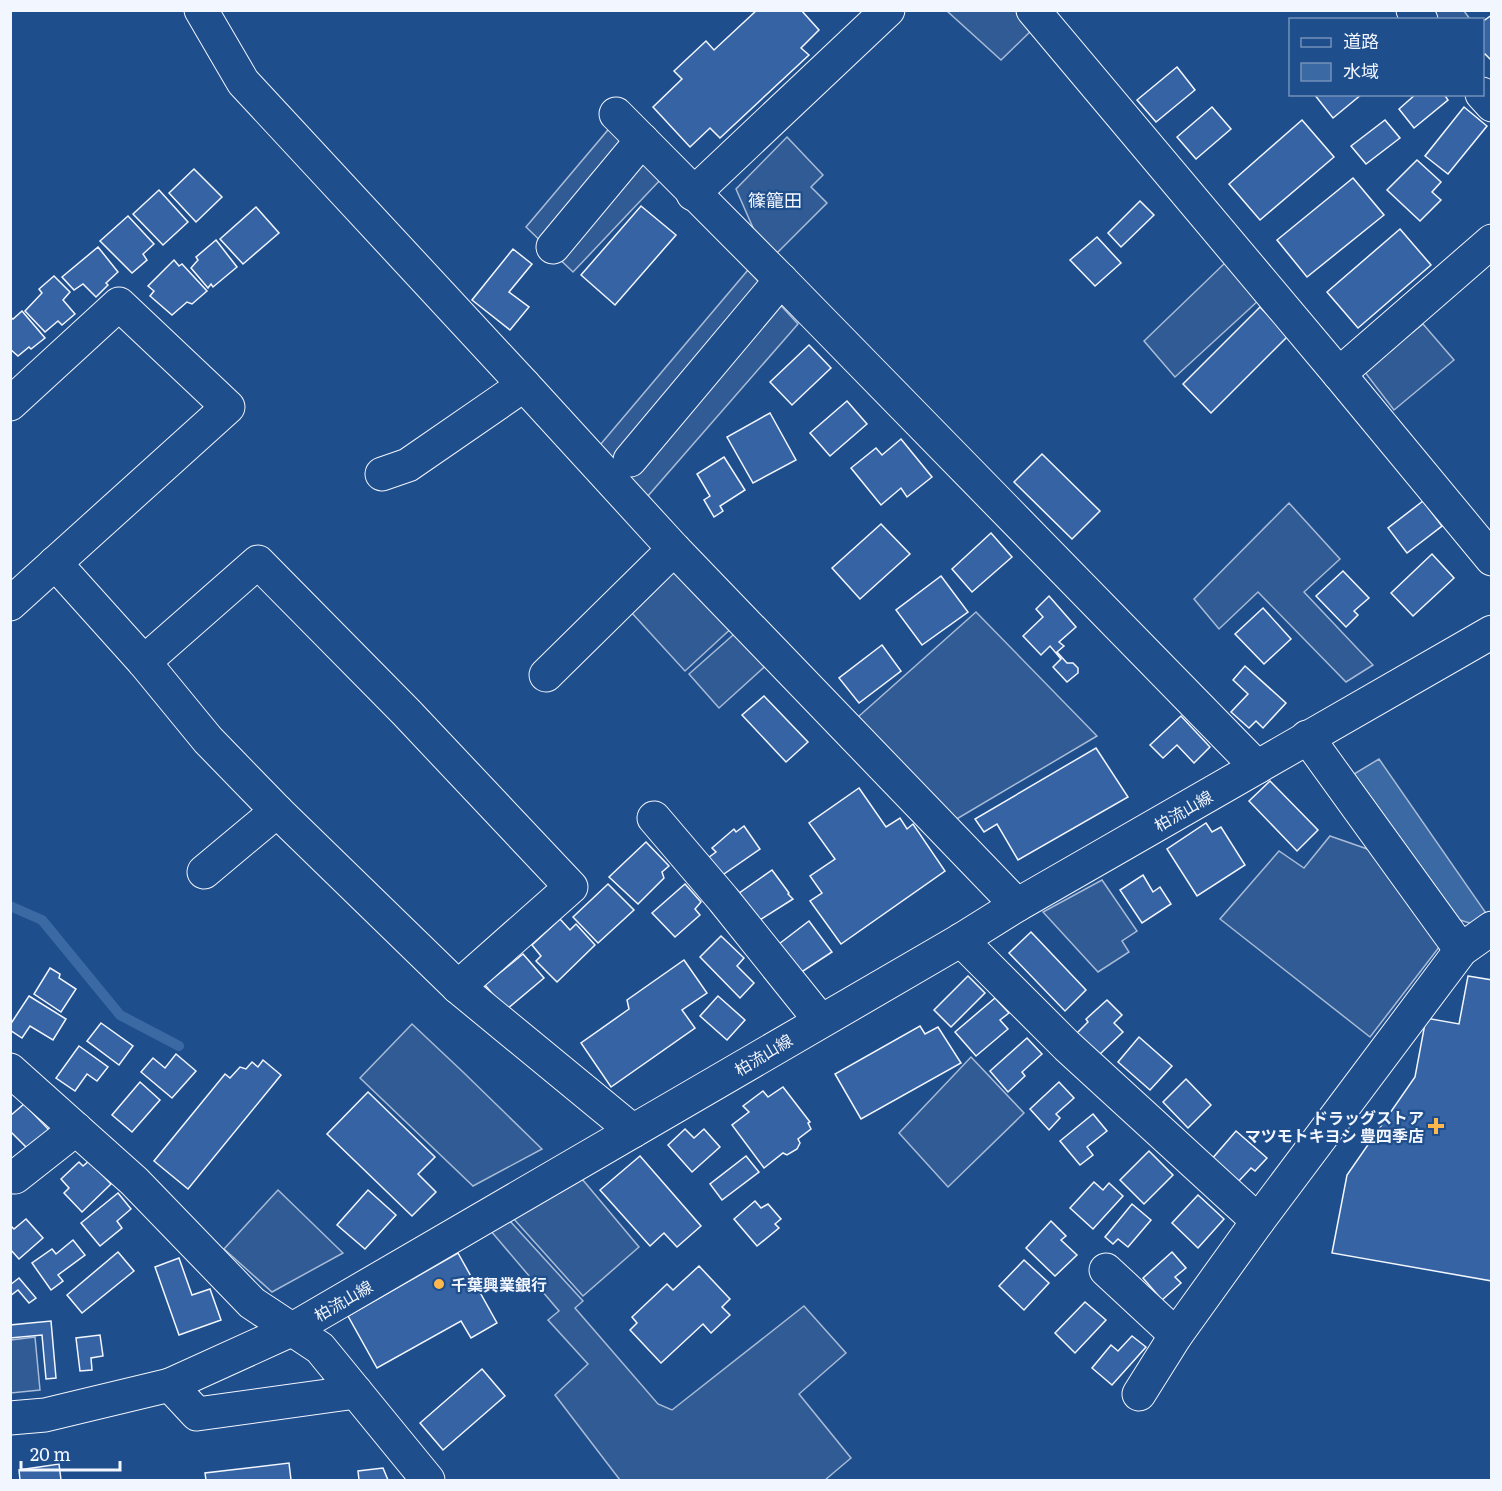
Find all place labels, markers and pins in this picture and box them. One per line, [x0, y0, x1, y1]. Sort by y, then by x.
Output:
place label: ドラッグストア マツモトキヨシ 豊四季店 [1245, 1105, 1424, 1147]
marker: ドラッグストア マツモトキヨシ 豊四季店 [1429, 1119, 1443, 1133]
place label: 千葉興業銀行 [451, 1272, 547, 1296]
marker: 千葉興業銀行 [432, 1277, 446, 1291]

